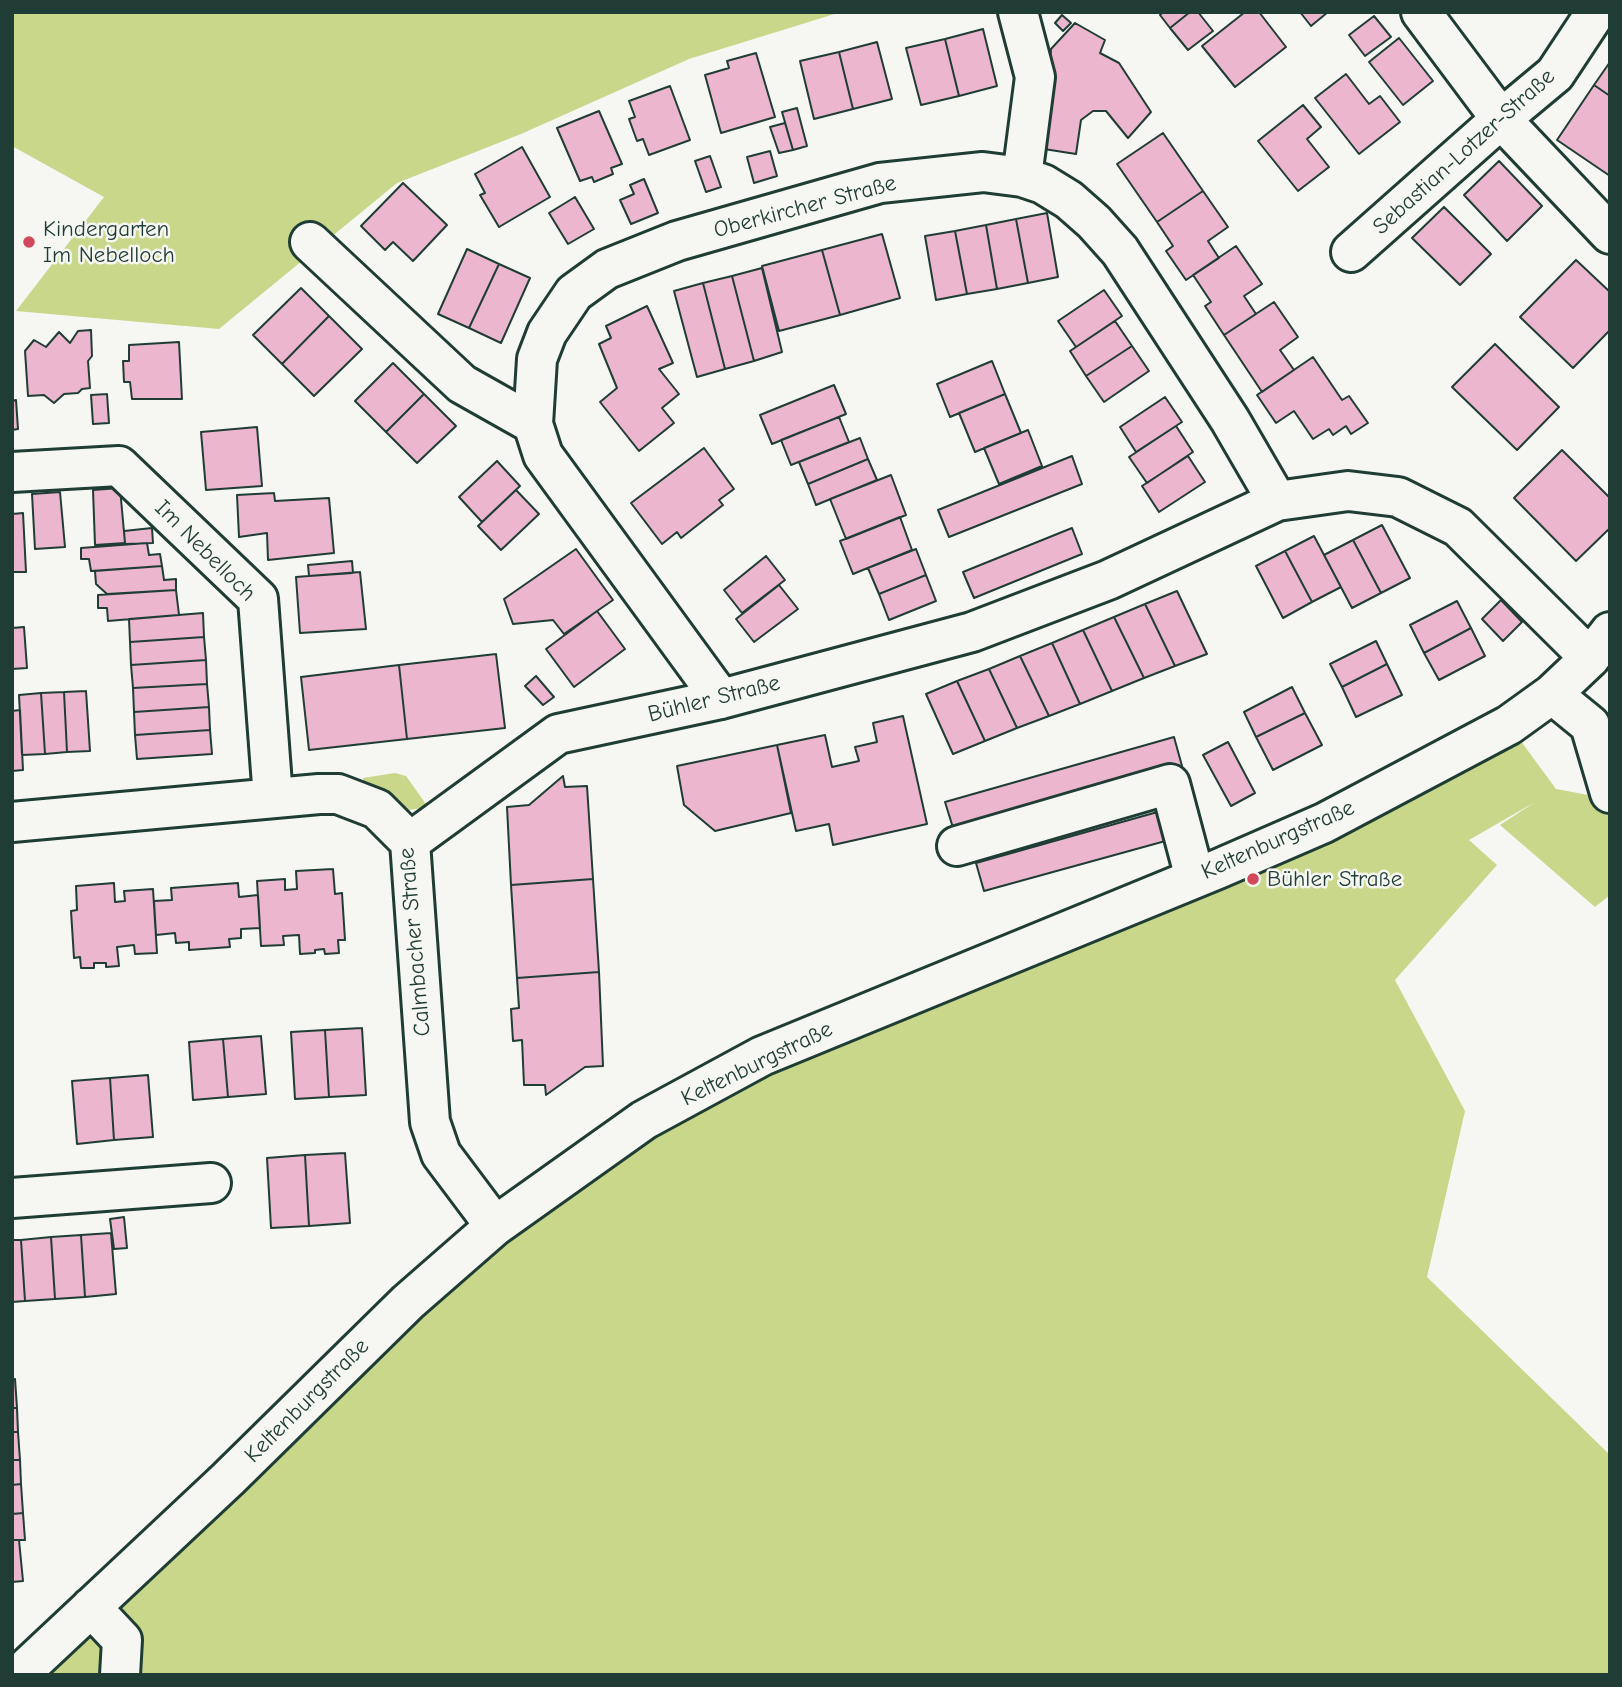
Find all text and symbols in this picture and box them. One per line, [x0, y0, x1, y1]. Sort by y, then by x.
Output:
street label: Sebastian-Lotzer-Straße [1367, 63, 1561, 241]
street label: Oberkircher Straße [711, 169, 899, 245]
place label: Kindergarten Im Nebelloch [43, 215, 175, 269]
marker: Kindergarten Im Nebelloch [21, 234, 37, 250]
street label: Im Nebelloch [149, 495, 261, 607]
street label: Bühler Straße [645, 669, 783, 729]
street label: Keltenburgstraße [1197, 794, 1359, 886]
street label: Calmbacher Straße [393, 846, 437, 1038]
place label: Bühler Straße [1267, 865, 1402, 893]
marker: Bühler Straße [1245, 871, 1261, 887]
street label: Keltenburgstraße [677, 1016, 837, 1112]
street label: Keltenburgstraße [239, 1333, 375, 1469]

